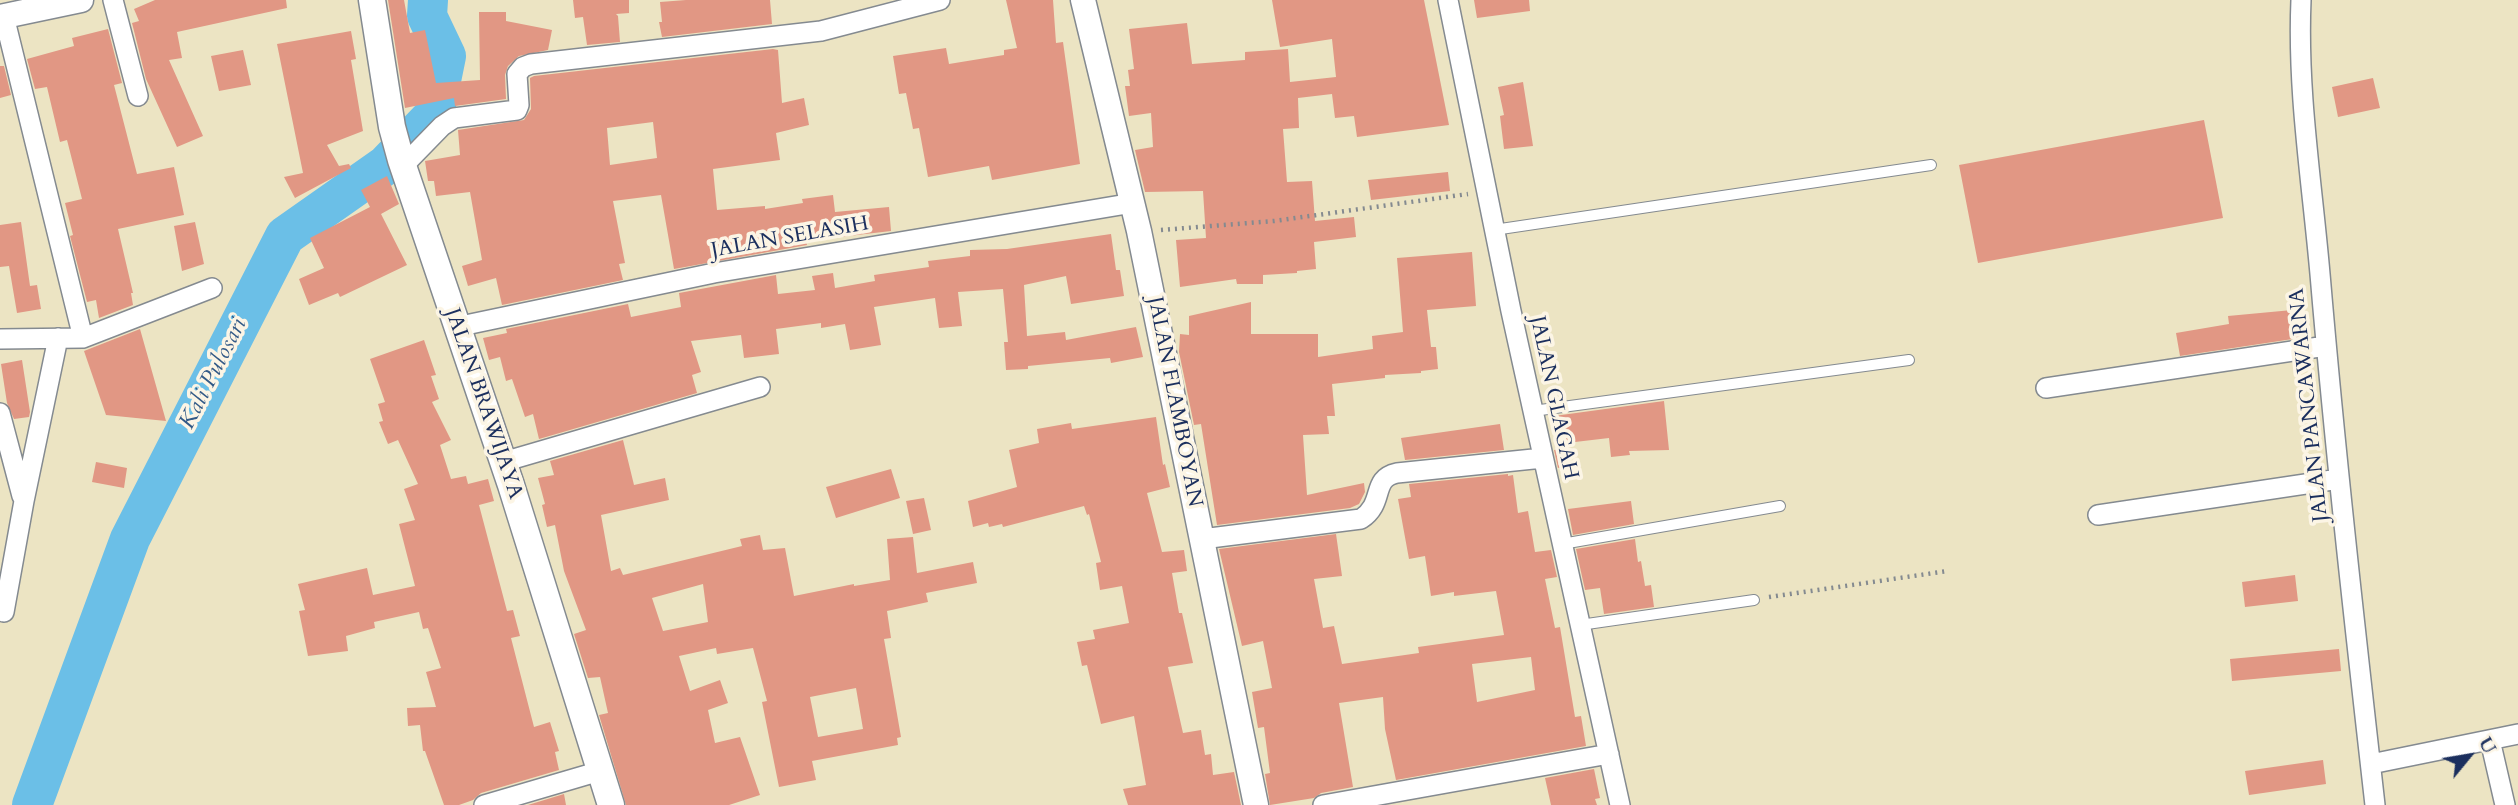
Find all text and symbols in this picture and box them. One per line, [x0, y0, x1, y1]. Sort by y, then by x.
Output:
street label: JALAN SELASIH [709, 212, 871, 264]
street label: JALAN PANCAWARNA [2285, 287, 2335, 523]
street label: JALAN FLAMBOYAN [1141, 295, 1207, 509]
street label: JALAN BRAWIJAYA [439, 305, 527, 503]
water label: Kali Pulosari [174, 314, 254, 434]
street label: JALAN GLAGAH [1523, 314, 1583, 482]
north arrow [2434, 721, 2504, 791]
text: U [2472, 732, 2502, 759]

